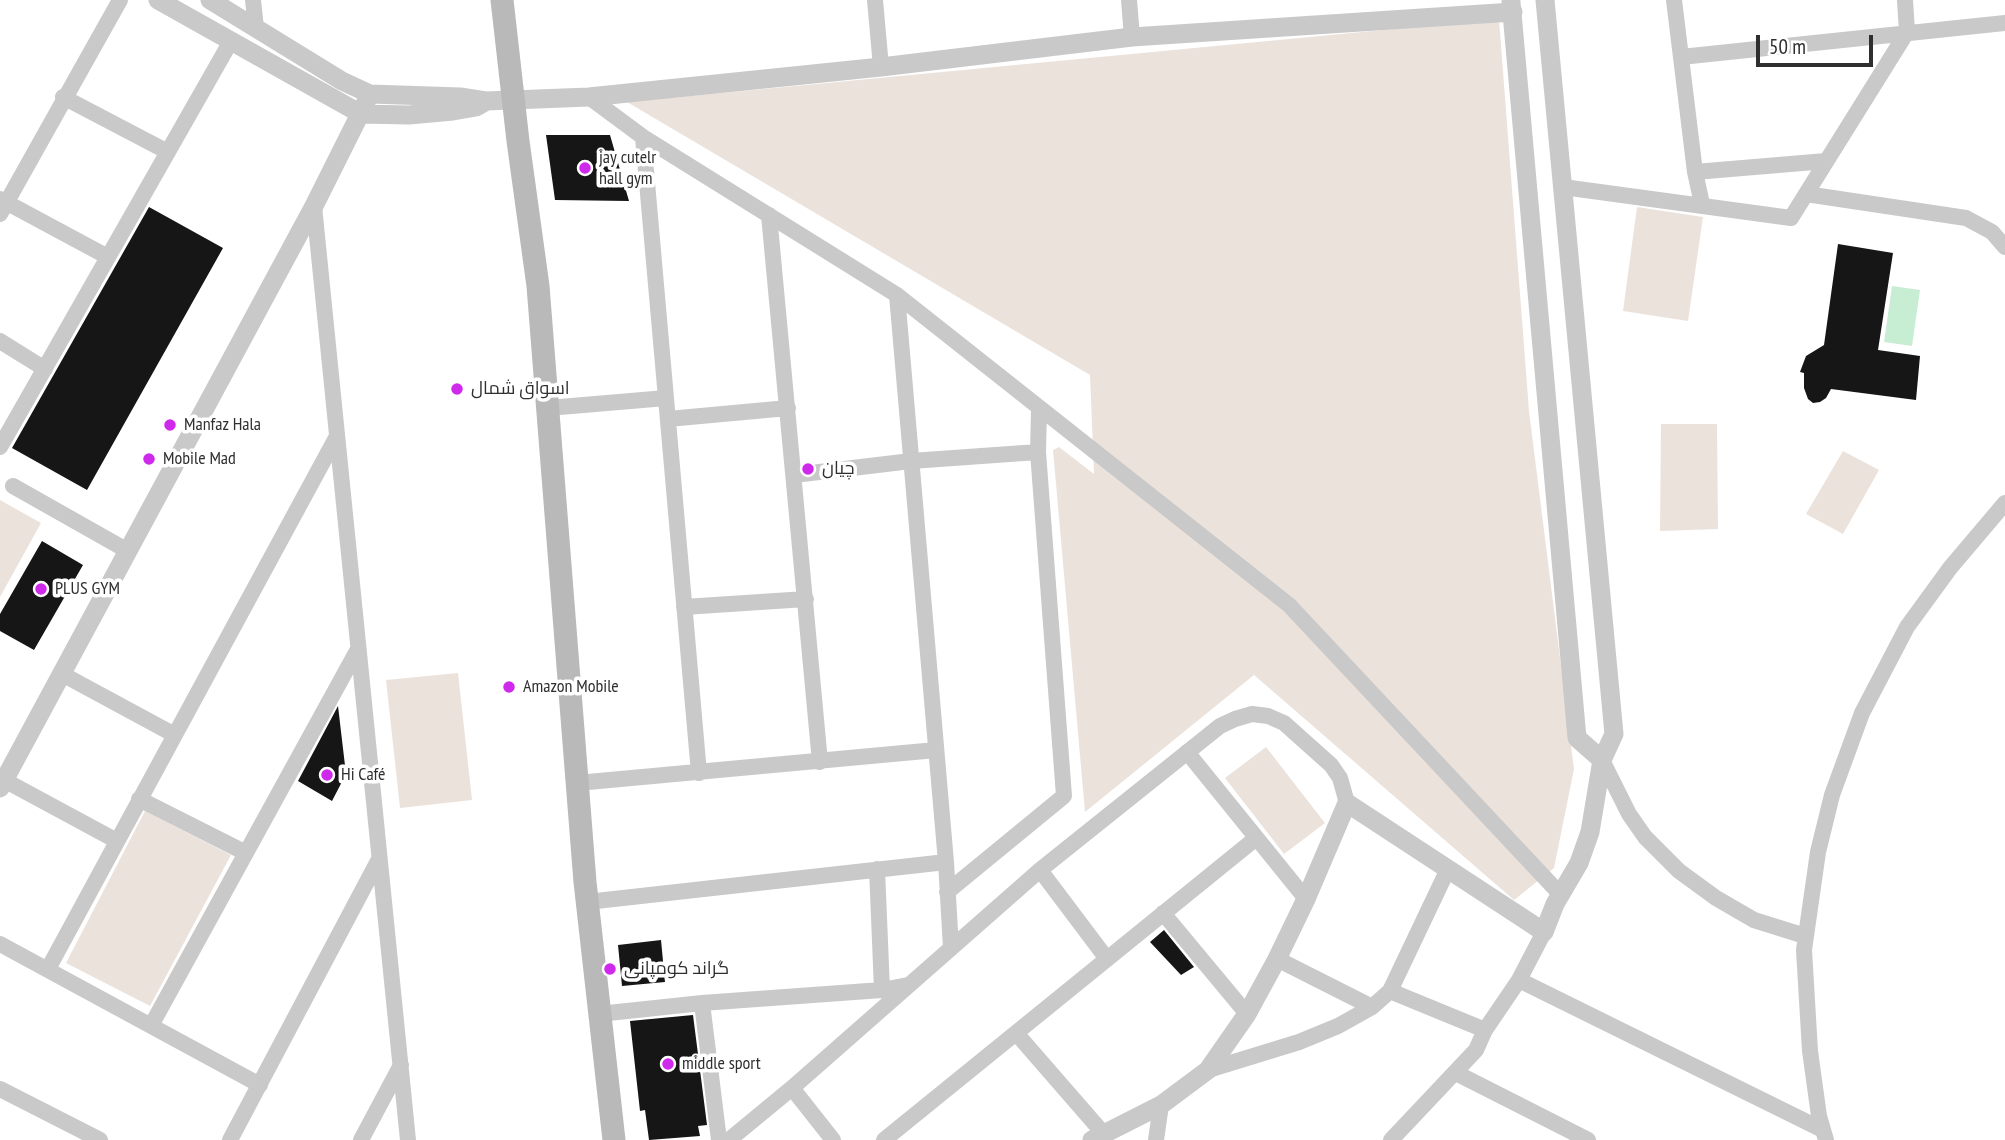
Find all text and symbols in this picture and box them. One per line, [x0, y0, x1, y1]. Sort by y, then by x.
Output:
scale bar [1760, 21, 1877, 65]
text: 50 m [1769, 33, 1806, 60]
place label: jay cutelr hall gym [599, 147, 656, 190]
marker: jay cutelr hall gym [577, 160, 593, 176]
place label: اسواق شمال [471, 378, 570, 400]
marker: اسواق شمال [449, 381, 465, 397]
place label: Manfaz Hala [184, 414, 261, 436]
marker: Manfaz Hala [162, 417, 178, 433]
place label: Mobile Mad [163, 448, 236, 470]
marker: Mobile Mad [141, 451, 157, 467]
place label: چيان [822, 458, 855, 480]
marker: چيان [800, 461, 816, 477]
place label: PLUS GYM [55, 578, 120, 600]
marker: PLUS GYM [33, 581, 49, 597]
place label: Amazon Mobile [523, 676, 619, 698]
marker: Amazon Mobile [501, 679, 517, 695]
place label: Hi Café [341, 764, 385, 786]
marker: Hi Café [319, 767, 335, 783]
place label: گراند كومپانى [624, 958, 729, 980]
marker: گراند كومپانى [602, 961, 618, 977]
place label: middle sport [682, 1053, 761, 1075]
marker: middle sport [660, 1056, 676, 1072]

